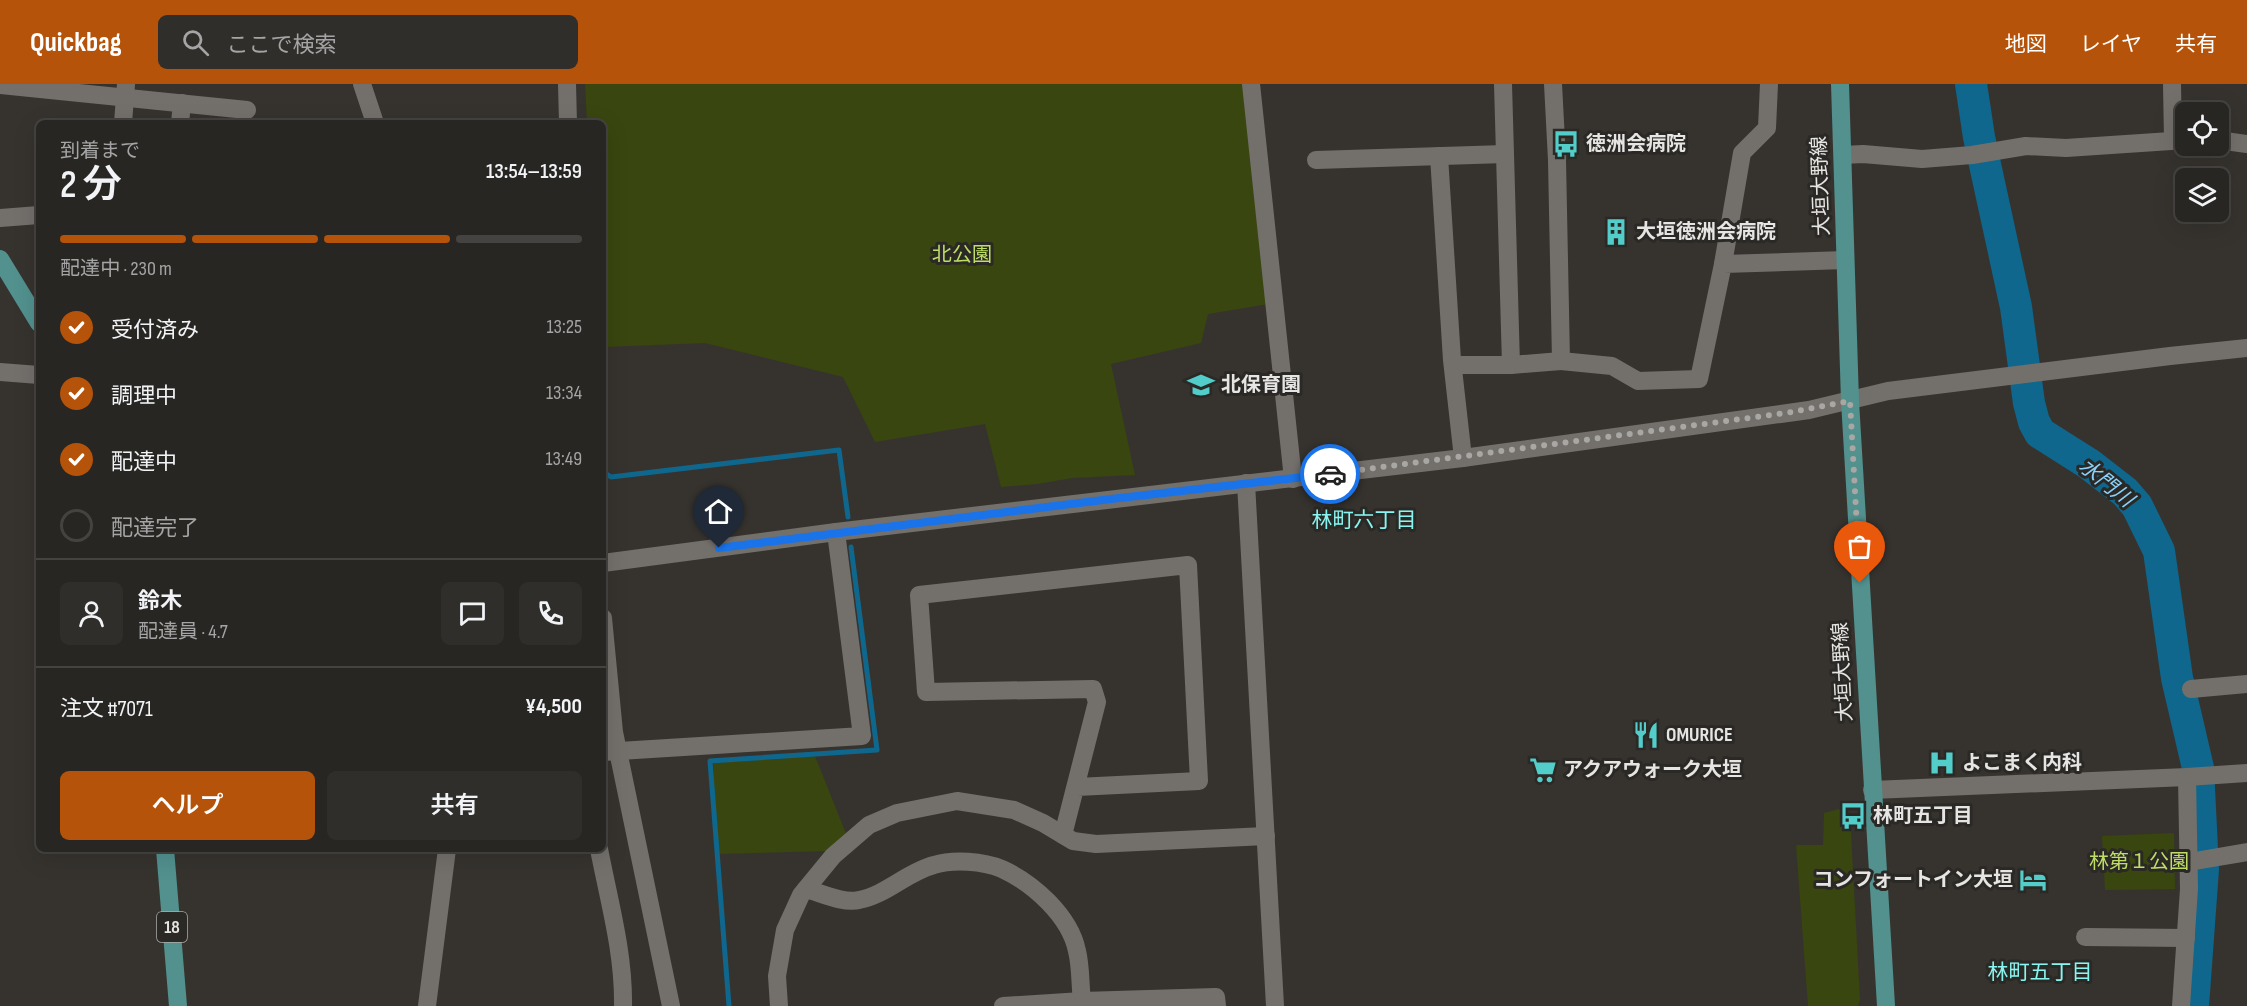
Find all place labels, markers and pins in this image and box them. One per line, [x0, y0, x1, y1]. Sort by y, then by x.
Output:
bus stop icon: 徳洲会病院 [1551, 129, 1581, 159]
place label: 徳洲会病院 [1586, 132, 1686, 156]
building icon: 大垣徳洲会病院 [1601, 217, 1631, 247]
place label: 大垣徳洲会病院 [1636, 220, 1776, 244]
school or university icon: 北保育園 [1186, 370, 1216, 400]
place label: 北保育園 [1221, 373, 1301, 397]
pin [693, 486, 744, 548]
pin [1834, 521, 1885, 583]
restaurant icon: OMURICE [1631, 720, 1661, 750]
place label: OMURICE [1666, 723, 1733, 747]
hospital icon: よこまく内科 [1927, 748, 1957, 778]
place label: よこまく内科 [1962, 751, 2082, 775]
supermarket icon: アクアウォーク大垣 [1528, 755, 1558, 785]
place label: アクアウォーク大垣 [1563, 758, 1742, 782]
bus stop icon: 林町五丁目 [1838, 801, 1868, 831]
place label: 林町五丁目 [1873, 804, 1973, 828]
hotel icon: コンフォートイン大垣 [2018, 865, 2048, 895]
place label: コンフォートイン大垣 [1814, 868, 2013, 892]

